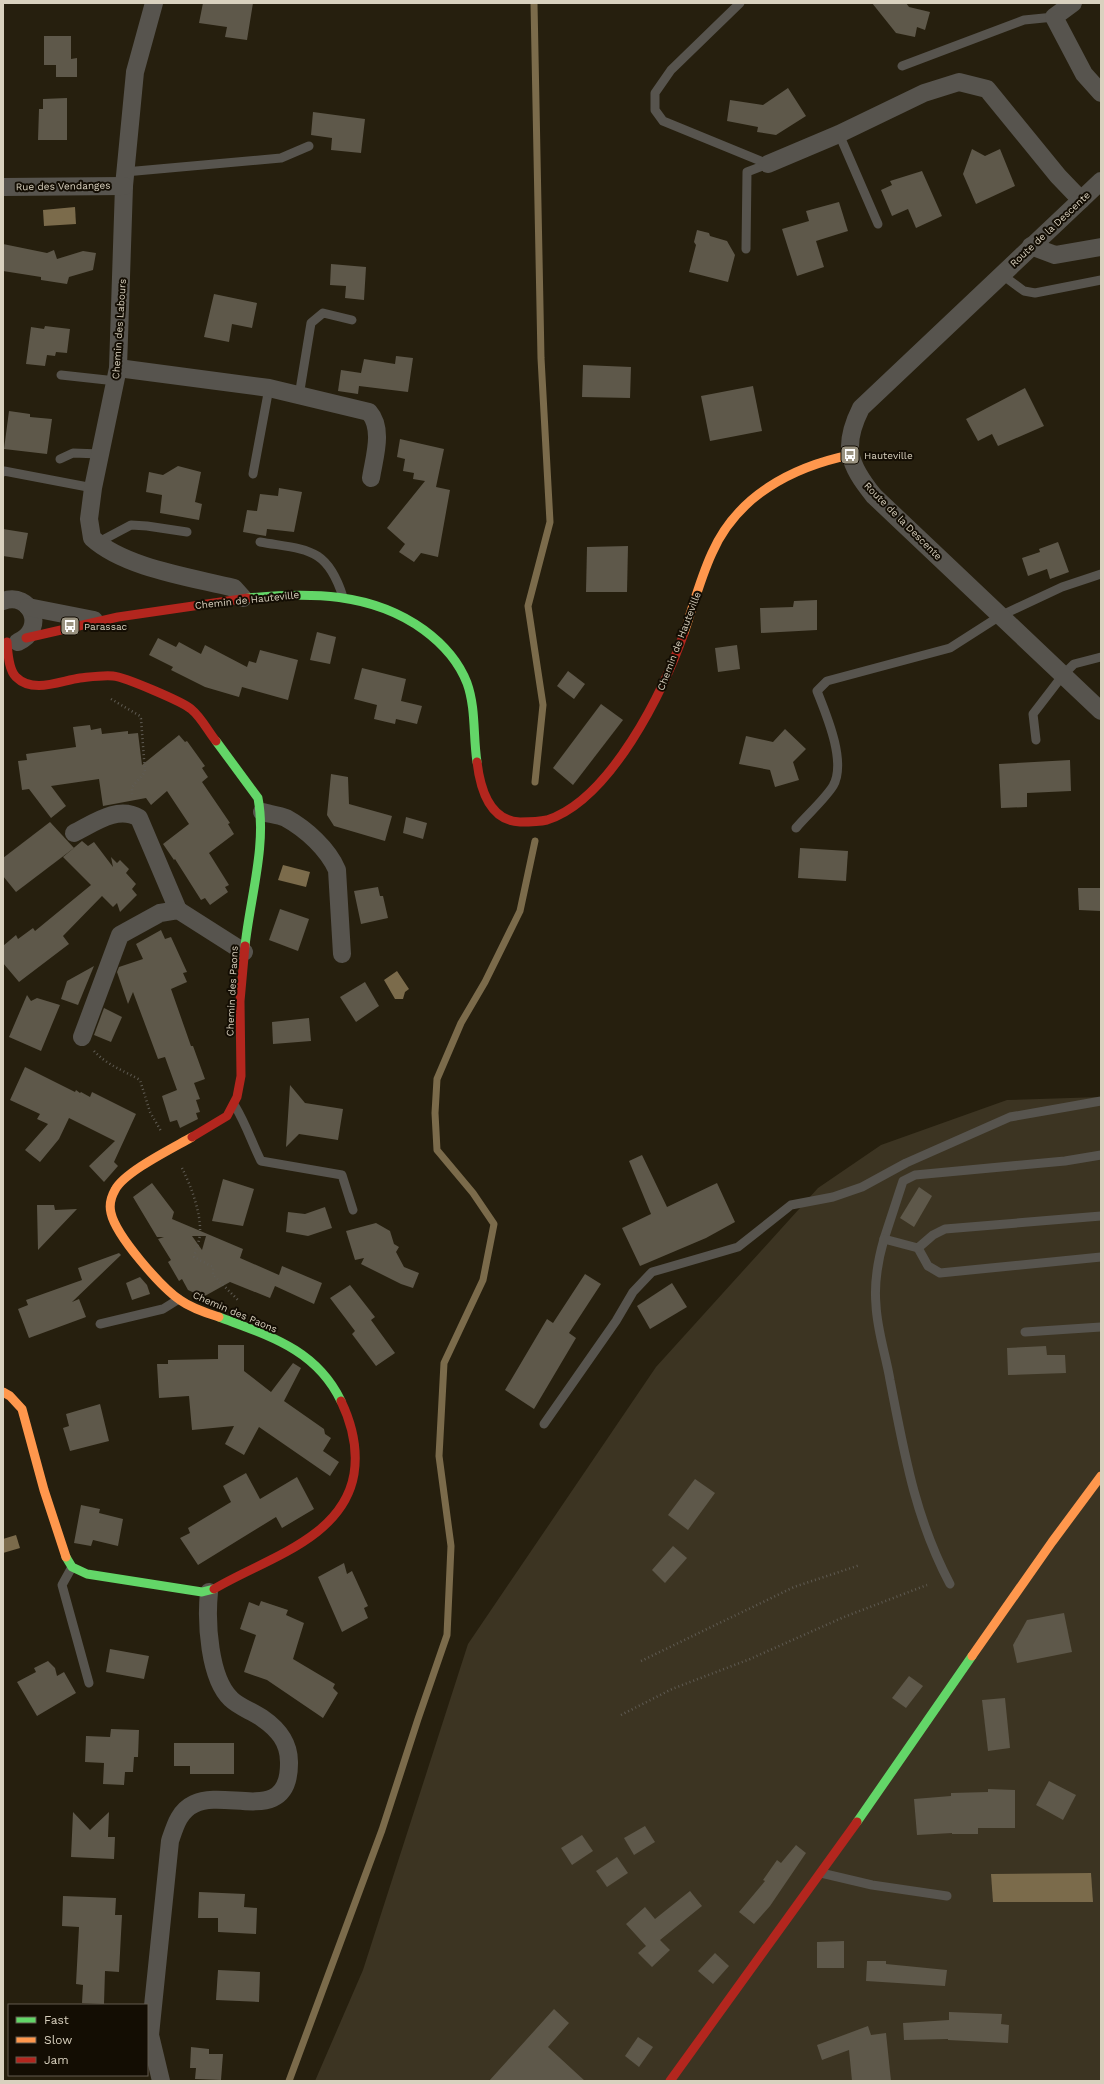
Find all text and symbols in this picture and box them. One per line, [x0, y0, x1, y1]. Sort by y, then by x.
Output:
street label: Rue des Vendanges [16, 180, 110, 192]
street label: Route de la Descente [1008, 189, 1092, 269]
street label: Chemin des Labours [110, 278, 128, 380]
bus stop icon: Hauteville [839, 444, 861, 466]
place label: Hauteville [864, 450, 913, 461]
street label: Route de la Descente [862, 480, 944, 562]
street label: Chemin de Hauteville [194, 589, 300, 611]
street label: Chemin de Hauteville [655, 590, 703, 692]
bus stop icon: Parassac [59, 615, 81, 637]
place label: Parassac [84, 621, 128, 632]
street label: Chemin des Paons [224, 945, 240, 1037]
street label: Chemin des Paons [191, 1289, 279, 1335]
legend [8, 2004, 148, 2076]
text: Fast [44, 2013, 69, 2027]
text: Slow [44, 2033, 72, 2047]
text: Jam [44, 2053, 69, 2067]

